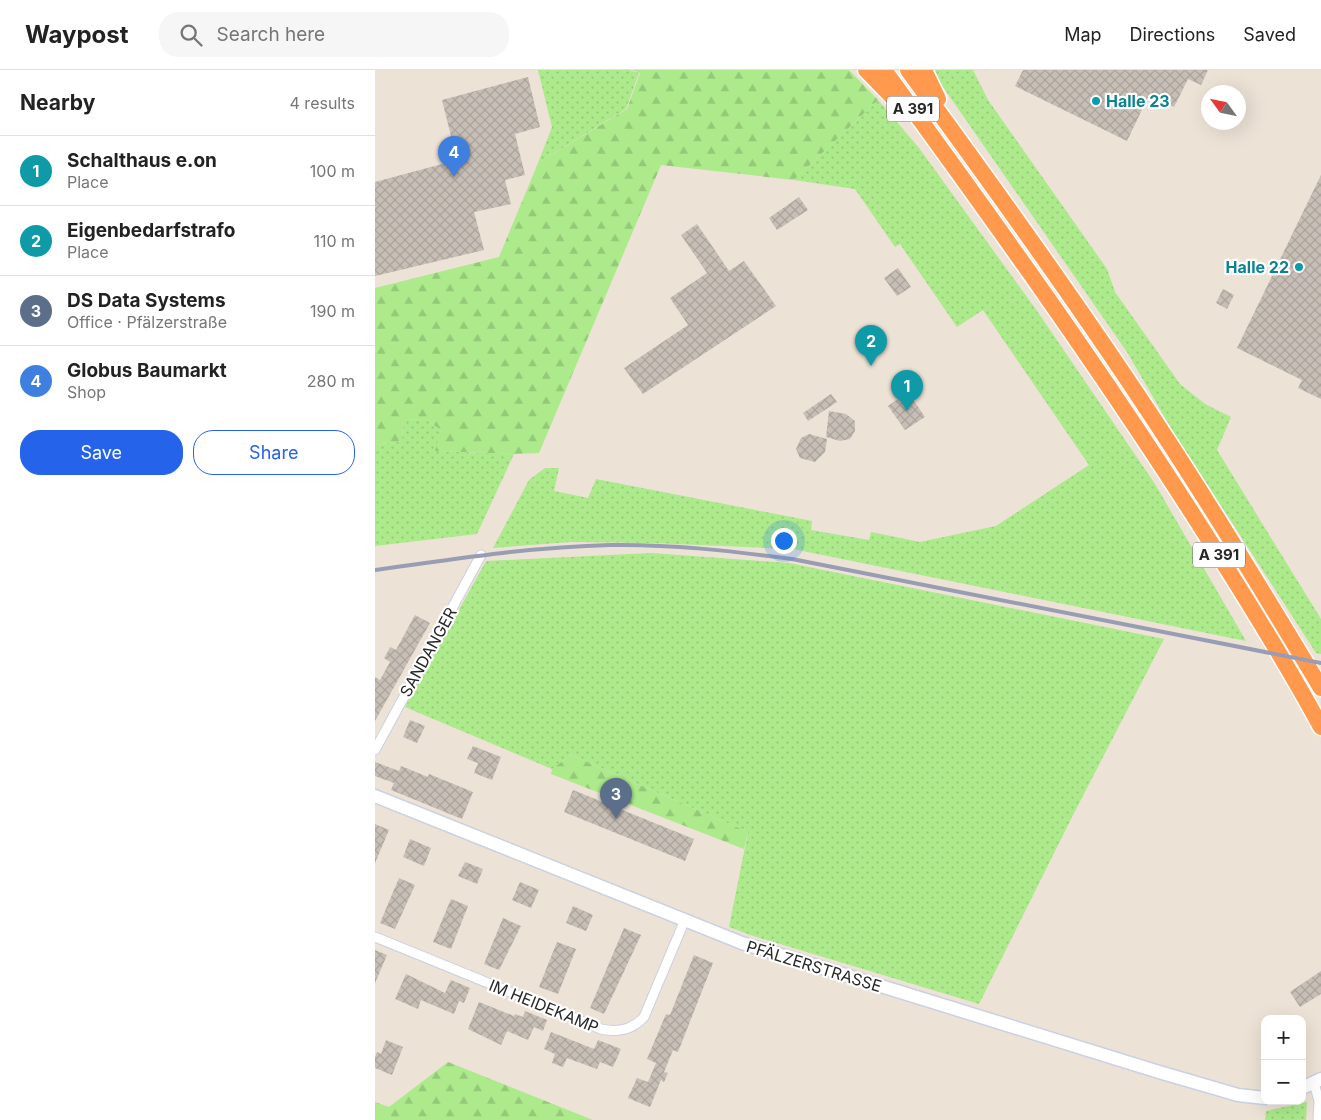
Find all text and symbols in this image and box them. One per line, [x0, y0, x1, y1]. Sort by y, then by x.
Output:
search box [159, 12, 509, 57]
text: Waypost [25, 20, 129, 49]
icon: search [177, 21, 205, 49]
text: Search here [217, 23, 325, 46]
text: Map [1064, 24, 1102, 45]
text: Directions [1130, 24, 1215, 45]
text: Saved [1243, 24, 1296, 45]
north arrow [1201, 85, 1246, 130]
text: Nearby [20, 90, 95, 115]
place label: Halle 23 [1106, 91, 1170, 111]
text: 4 results [290, 93, 355, 113]
marker: Halle 23 [1090, 95, 1102, 107]
road number: A 391 [887, 96, 939, 122]
pin: 4 [438, 136, 470, 177]
text: Schalthaus e.on [67, 149, 217, 172]
text: 1 [33, 161, 39, 181]
text: 100 m [310, 161, 355, 181]
text: Place [67, 172, 109, 192]
text: Eigenbedarfstrafo [67, 219, 235, 242]
text: 2 [31, 231, 41, 251]
text: 110 m [313, 231, 355, 251]
text: Place [67, 242, 109, 262]
place label: Halle 22 [1226, 257, 1289, 277]
marker: Halle 22 [1293, 261, 1305, 273]
text: DS Data Systems [67, 289, 226, 312]
text: 3 [31, 301, 41, 321]
text: 190 m [310, 301, 355, 321]
text: Office · Pfälzerstraße [67, 312, 227, 332]
pin: 2 [855, 325, 887, 366]
text: Globus Baumarkt [67, 359, 227, 382]
pin: 1 [891, 370, 923, 411]
text: 4 [31, 371, 41, 391]
text: 280 m [307, 371, 355, 391]
text: Shop [67, 382, 106, 402]
button: Save [20, 430, 183, 475]
button: Share [193, 430, 355, 475]
your location [771, 528, 797, 554]
road number: A 391 [1193, 542, 1245, 568]
street label: SANDANGER [395, 604, 461, 700]
pin: 3 [600, 778, 632, 819]
street label: PFÄLZERSTRASSE [744, 936, 884, 996]
street label: IM HEIDEKAMP [486, 975, 602, 1037]
map controls [1261, 1015, 1306, 1105]
button: + [1261, 1015, 1306, 1060]
button: − [1261, 1060, 1306, 1105]

